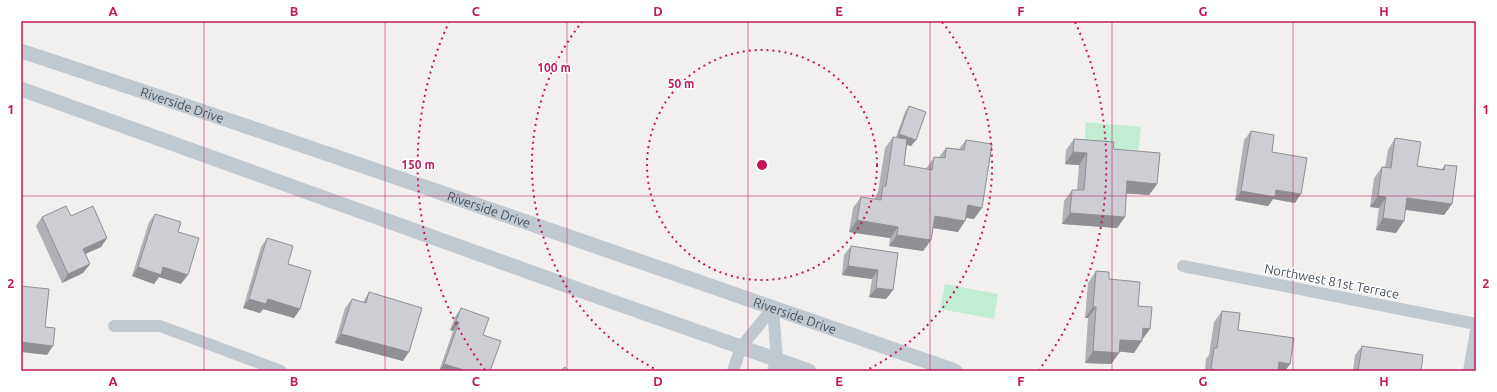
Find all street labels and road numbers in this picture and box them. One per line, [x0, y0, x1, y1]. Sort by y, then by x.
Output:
street label: Riverside Drive [139, 84, 226, 125]
street label: Riverside Drive [446, 188, 532, 230]
street label: Northwest 81st Terrace [1263, 261, 1401, 301]
street label: Riverside Drive [752, 294, 838, 336]

